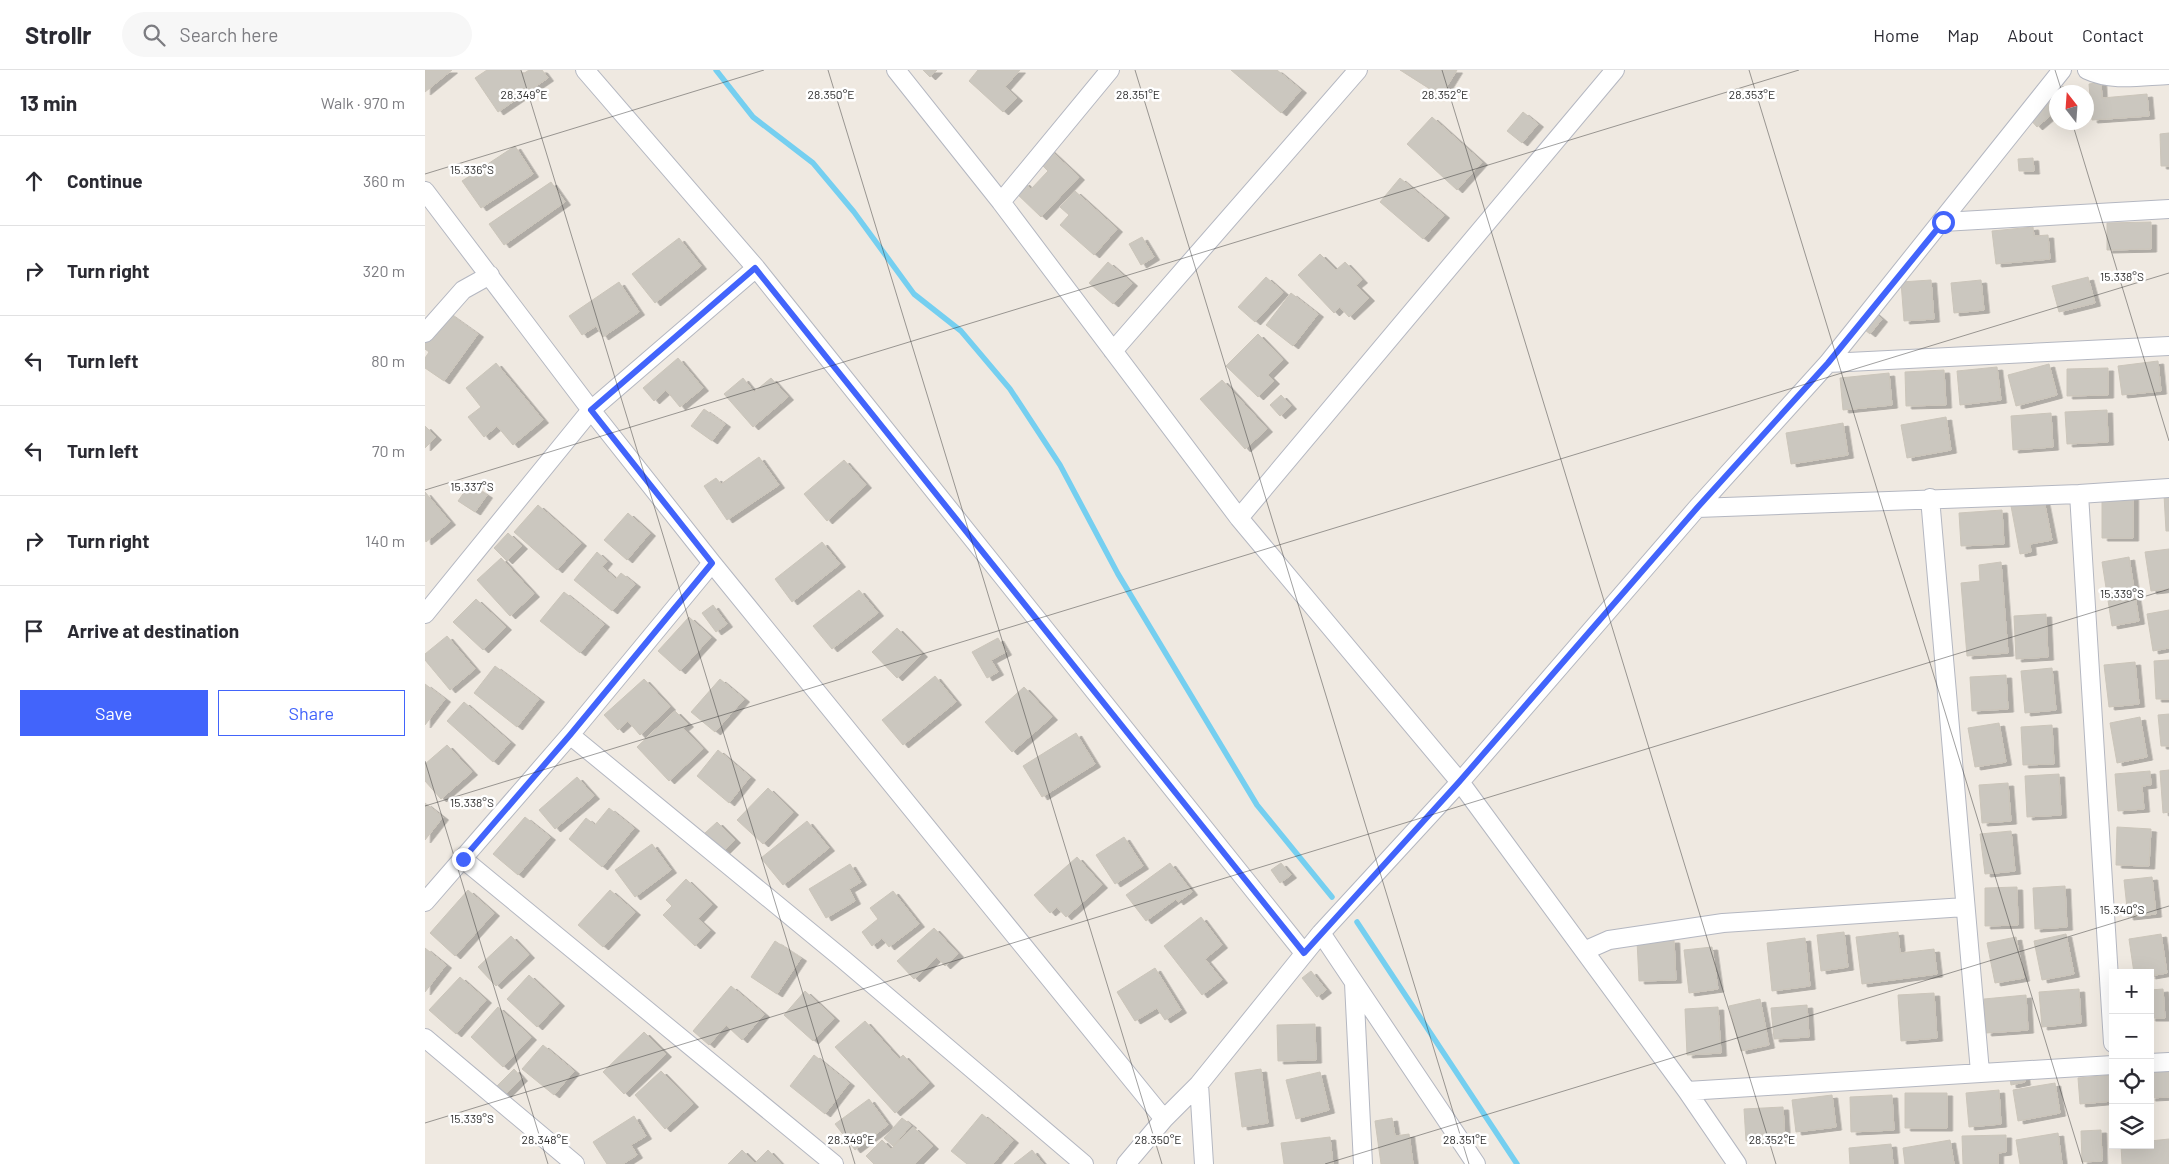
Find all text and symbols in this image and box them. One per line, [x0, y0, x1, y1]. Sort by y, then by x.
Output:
search box [122, 12, 472, 57]
text: Strollr [25, 20, 92, 49]
icon: search [140, 21, 168, 49]
text: Search here [180, 23, 278, 46]
text: Home [1873, 24, 1919, 46]
text: Map [1947, 24, 1979, 46]
text: About [2007, 24, 2054, 46]
text: Contact [2082, 24, 2144, 46]
north arrow [2049, 85, 2094, 130]
text: 28.349°E [501, 87, 547, 101]
text: 28.350°E [808, 87, 854, 101]
text: 28.351°E [1116, 87, 1160, 101]
text: 28.352°E [1422, 87, 1468, 101]
text: 28.353°E [1729, 87, 1775, 101]
text: 13 min [20, 90, 77, 115]
text: Walk · 970 m [321, 93, 405, 112]
text: 15.336°S [450, 162, 494, 176]
icon: ahead [20, 167, 48, 195]
text: Continue [67, 169, 143, 192]
text: 360 m [363, 171, 405, 190]
route start [1932, 211, 1955, 234]
icon: right [20, 257, 48, 285]
text: Turn right [67, 259, 149, 282]
text: 320 m [363, 261, 405, 280]
text: 15.338°S [2100, 269, 2144, 283]
icon: left [20, 347, 48, 375]
text: Turn left [67, 349, 138, 372]
text: 80 m [371, 351, 405, 370]
icon: left [20, 437, 48, 465]
text: Turn left [67, 439, 138, 462]
text: 70 m [372, 441, 405, 460]
text: 15.337°S [450, 479, 494, 493]
icon: right [20, 527, 48, 555]
text: Turn right [67, 529, 149, 552]
text: 140 m [365, 531, 405, 550]
text: 15.339°S [2100, 586, 2144, 600]
icon: arrive [20, 617, 48, 645]
text: Arrive at destination [67, 619, 239, 642]
button: Save [20, 690, 208, 736]
button: Share [218, 690, 405, 736]
text: 15.338°S [450, 795, 494, 809]
route end [452, 848, 475, 871]
text: 15.340°S [2100, 902, 2144, 916]
map controls [2109, 969, 2154, 1149]
button: + [2109, 969, 2154, 1014]
button: − [2109, 1014, 2154, 1059]
button: locate [2109, 1059, 2154, 1104]
button: layers [2109, 1104, 2154, 1149]
text: 15.339°S [450, 1111, 494, 1125]
text: 28.348°E [522, 1132, 568, 1146]
text: 28.349°E [828, 1132, 874, 1146]
text: 28.350°E [1135, 1132, 1181, 1146]
text: 28.351°E [1443, 1132, 1487, 1146]
text: 28.352°E [1749, 1132, 1795, 1146]

